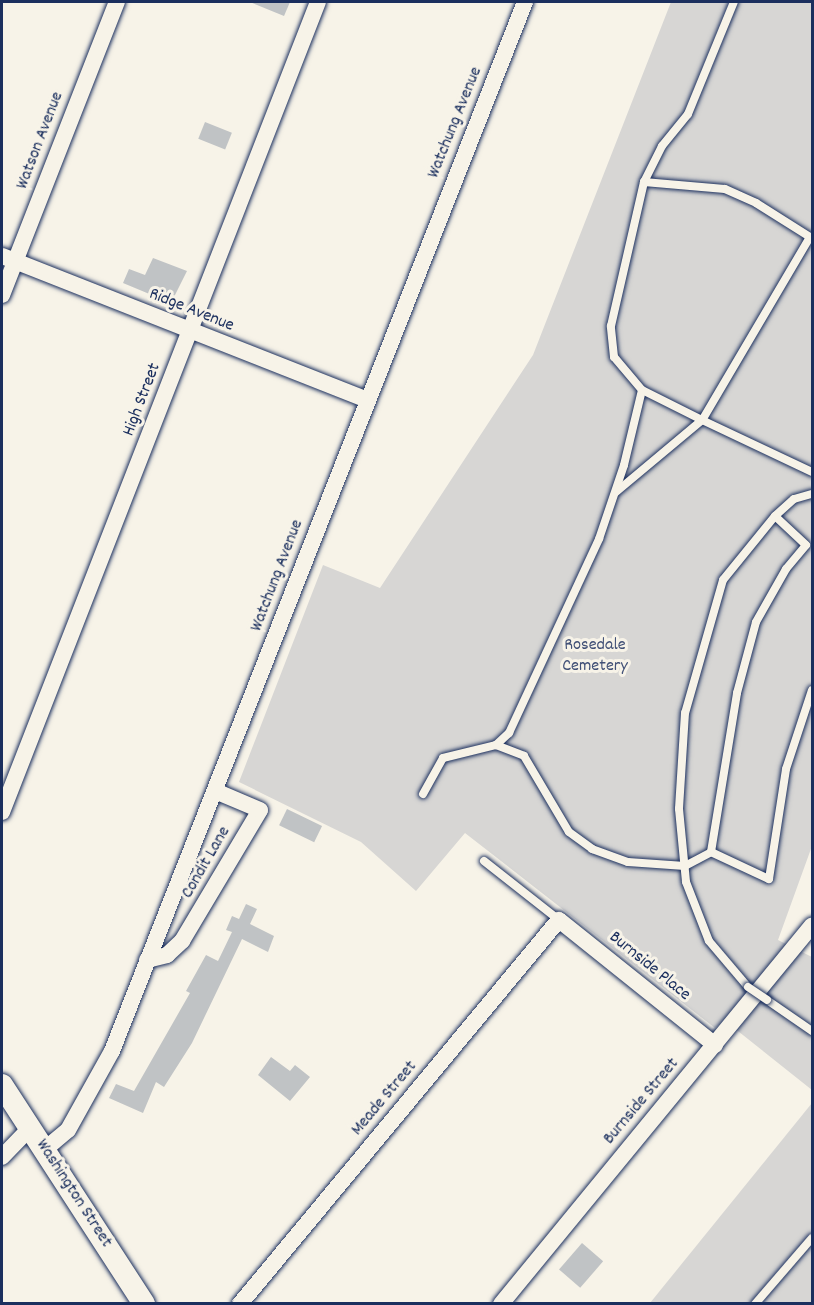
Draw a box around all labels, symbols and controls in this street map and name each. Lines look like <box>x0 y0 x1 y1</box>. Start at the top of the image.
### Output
street label: Watchung Avenue <box>424 64 488 182</box>
street label: Watson Avenue <box>13 89 69 193</box>
street label: Ridge Avenue <box>145 284 237 338</box>
street label: High Street <box>119 360 167 440</box>
street label: Watchung Avenue <box>247 517 309 635</box>
park label: Rosedale Cemetery <box>562 636 628 678</box>
street label: Condit Lane <box>178 823 236 903</box>
street label: Burnside Place <box>604 928 694 1006</box>
street label: Burnside Street <box>600 1054 684 1150</box>
street label: Meade Street <box>347 1057 423 1141</box>
street label: Washington Street <box>30 1136 116 1252</box>

